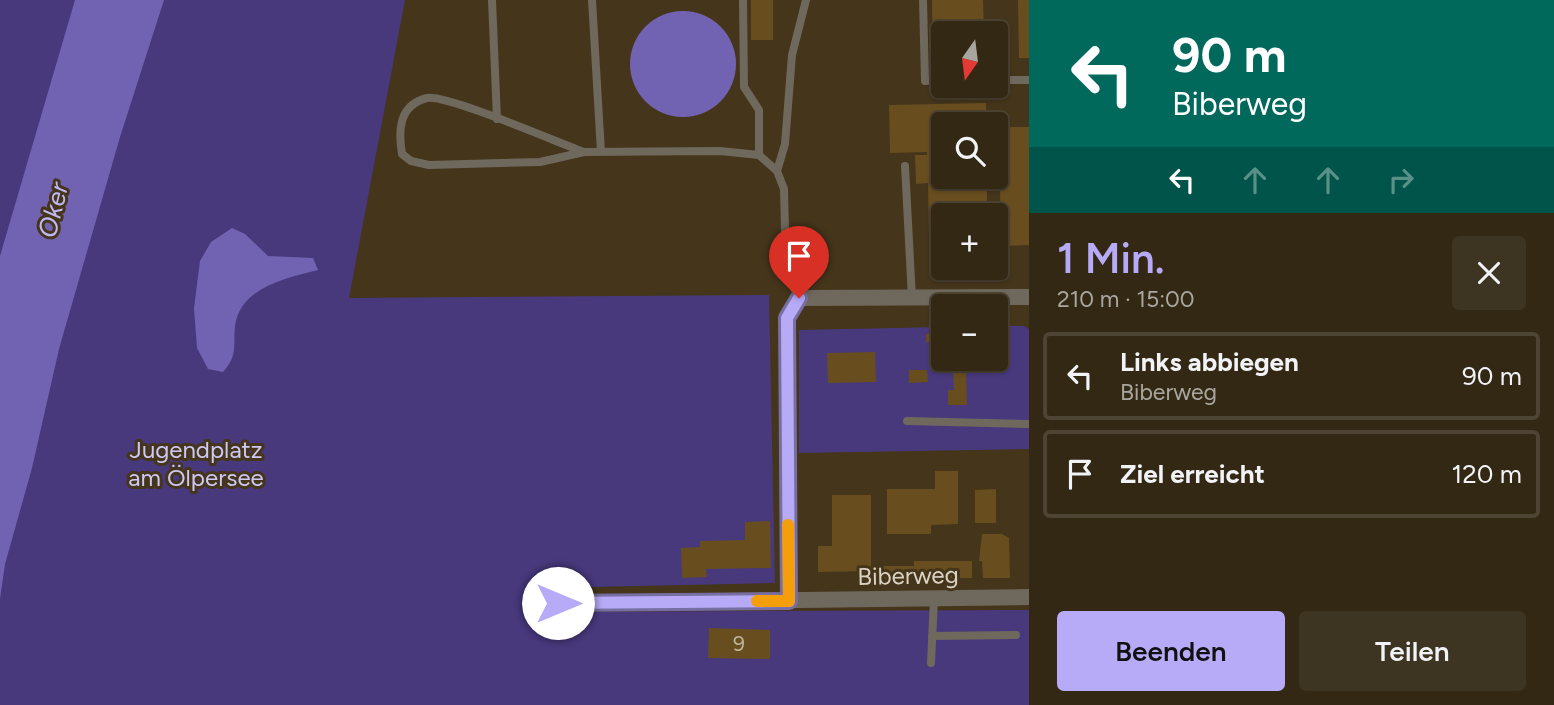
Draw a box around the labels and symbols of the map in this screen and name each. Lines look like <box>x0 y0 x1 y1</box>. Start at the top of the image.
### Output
north arrow <box>931 21 1008 98</box>
water label: Oker <box>31 178 76 241</box>
pin <box>769 226 829 298</box>
park label: Jugendplatz am Ölpersee <box>128 435 264 492</box>
street label: Biberweg <box>857 560 959 591</box>
position arrow <box>521 566 595 640</box>
house number: 9 <box>733 631 745 656</box>

